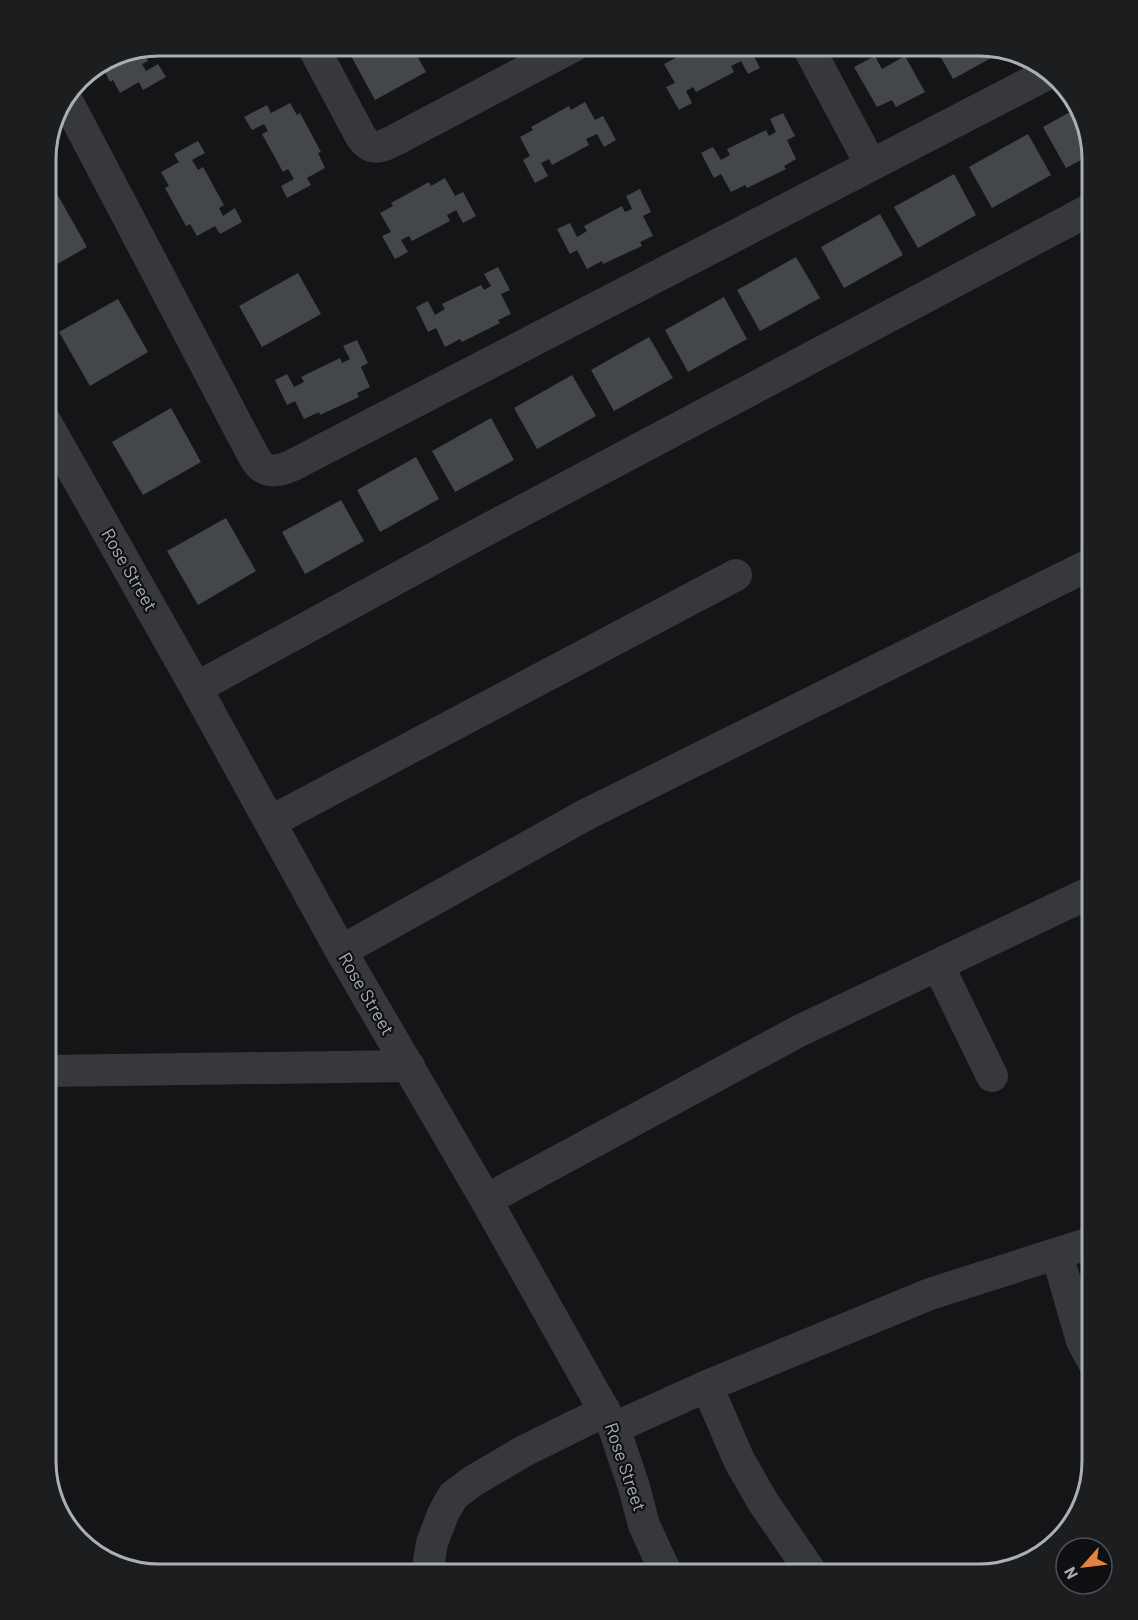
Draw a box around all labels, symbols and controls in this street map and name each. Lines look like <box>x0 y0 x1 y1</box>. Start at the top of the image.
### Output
street label: Rose Street <box>97 524 162 615</box>
street label: Rose Street <box>334 948 399 1039</box>
street label: Rose Street <box>601 1420 651 1514</box>
north arrow <box>1054 1536 1114 1596</box>
text: N <box>1059 1564 1081 1582</box>

